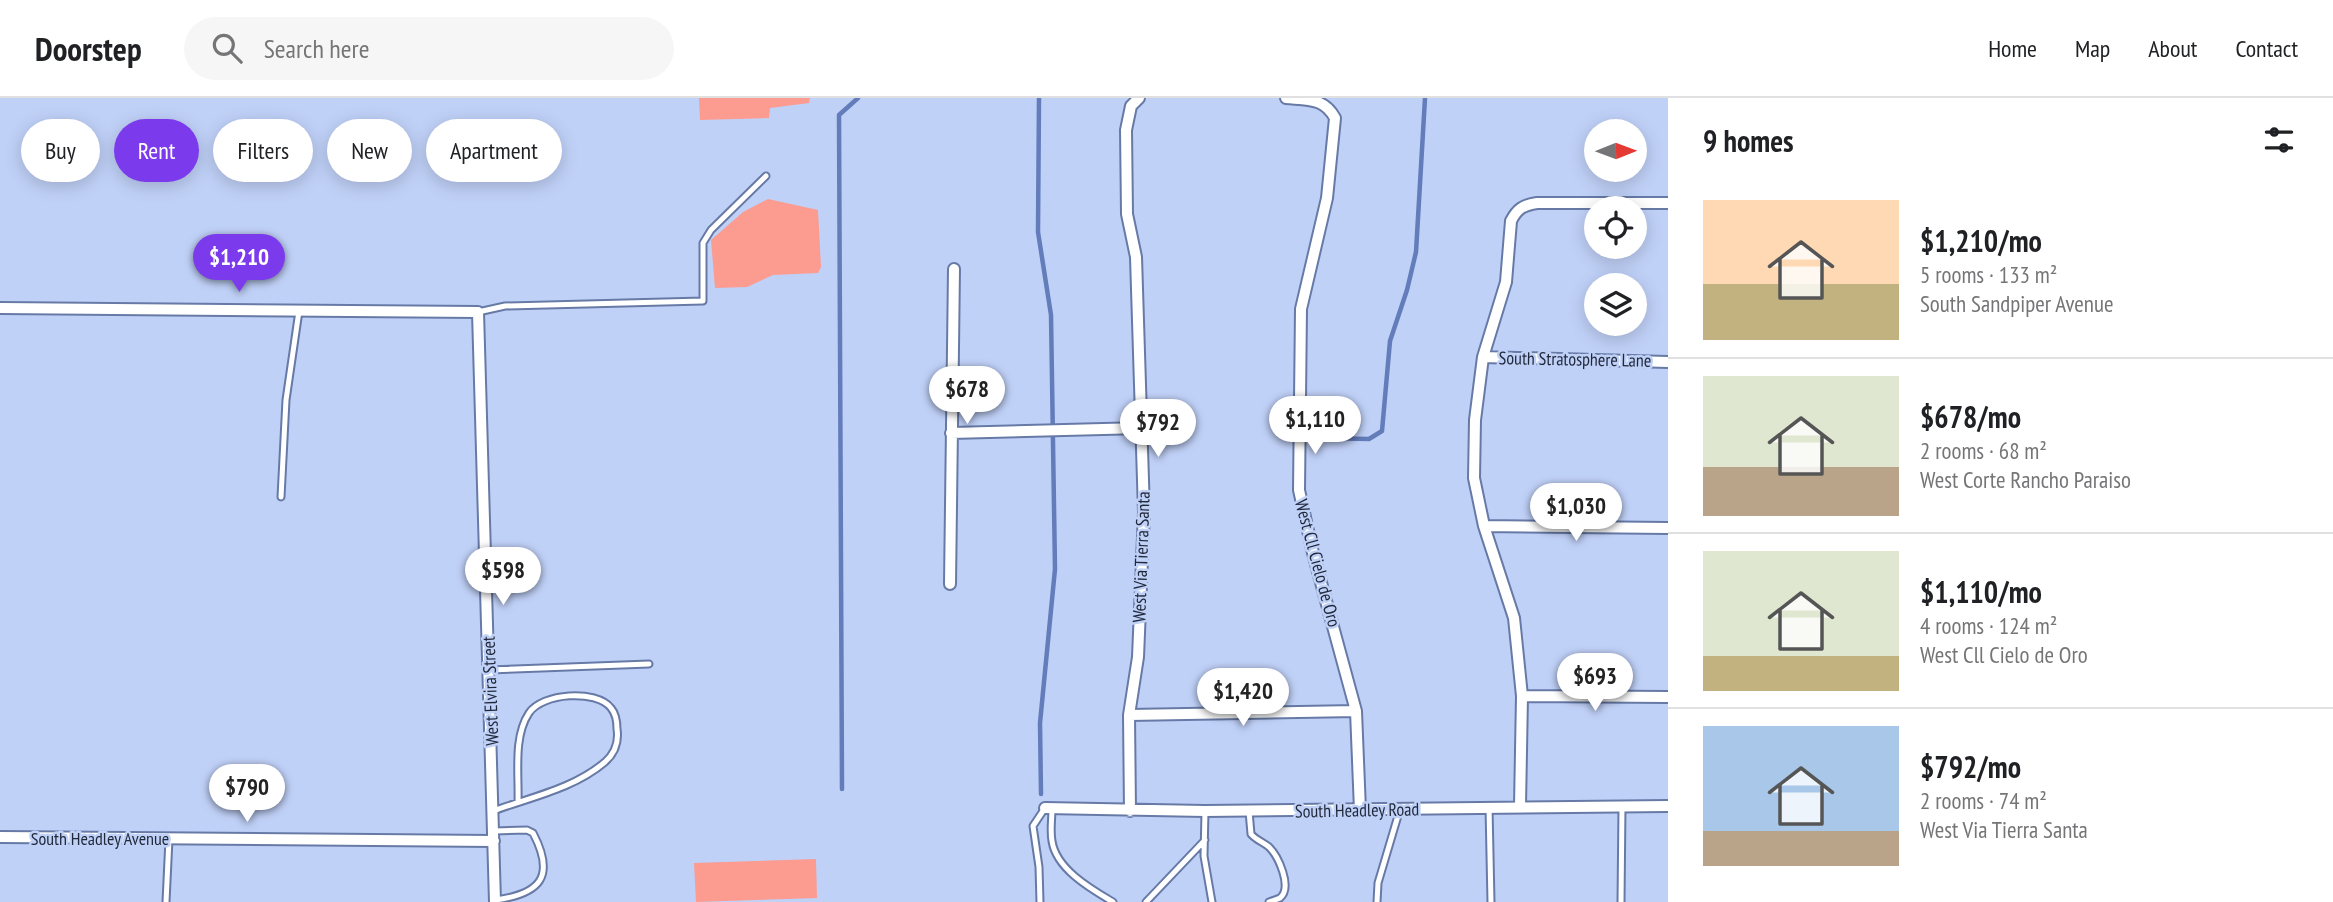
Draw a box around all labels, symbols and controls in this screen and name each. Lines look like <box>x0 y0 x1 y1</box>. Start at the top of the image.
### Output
search box <box>184 17 674 80</box>
text: Doorstep <box>35 27 142 70</box>
icon: search <box>208 29 246 67</box>
text: Search here <box>264 32 369 65</box>
text: Home <box>1988 33 2037 64</box>
text: Map <box>2075 33 2110 64</box>
text: About <box>2148 33 2197 64</box>
text: Contact <box>2235 33 2298 64</box>
chip: Buy <box>21 119 100 182</box>
chip: Rent <box>114 119 199 182</box>
chip: Filters <box>213 119 313 182</box>
chip: New <box>327 119 412 182</box>
chip: Apartment <box>426 119 562 182</box>
north arrow <box>1584 119 1647 182</box>
map controls <box>1584 119 1647 336</box>
text: 9 homes <box>1703 121 1794 160</box>
icon: filters <box>2260 121 2298 159</box>
button: locate <box>1584 196 1647 259</box>
text: $1,210/mo <box>1920 221 2042 260</box>
icon: home <box>1759 228 1843 312</box>
pin: $1,210 <box>182 234 296 294</box>
text: $1,210 <box>209 242 269 271</box>
text: 5 rooms · 133 m² <box>1920 260 2057 289</box>
button: layers <box>1584 273 1647 336</box>
text: South Sandpiper Avenue <box>1920 289 2113 318</box>
street label: South Stratosphere Lane <box>1499 346 1651 372</box>
pin: $678 <box>926 366 1008 426</box>
text: $678 <box>945 374 989 403</box>
pin: $1,110 <box>1258 396 1372 456</box>
text: $678/mo <box>1920 397 2021 436</box>
pin: $792 <box>1117 400 1199 459</box>
text: $1,110 <box>1285 404 1345 433</box>
icon: home <box>1759 404 1843 488</box>
text: $792 <box>1136 407 1180 436</box>
text: 2 rooms · 68 m² <box>1920 436 2047 465</box>
text: West Corte Rancho Paraiso <box>1920 465 2131 494</box>
pin: $1,030 <box>1519 484 1633 543</box>
street label: West Via Tierra Santa <box>1127 491 1155 623</box>
text: $1,030 <box>1546 491 1606 520</box>
street label: West Cll Cielo de Oro <box>1290 497 1346 630</box>
pin: $598 <box>462 547 544 607</box>
text: $598 <box>481 555 525 584</box>
text: $1,110/mo <box>1920 572 2042 611</box>
icon: home <box>1759 579 1843 663</box>
text: 4 rooms · 124 m² <box>1920 611 2057 640</box>
street label: West Elvira Street <box>477 636 503 746</box>
text: West Cll Cielo de Oro <box>1920 640 2088 669</box>
pin: $693 <box>1554 654 1636 713</box>
text: $693 <box>1573 661 1617 690</box>
pin: $1,420 <box>1186 668 1300 728</box>
text: $1,420 <box>1213 676 1273 705</box>
text: $792/mo <box>1920 747 2021 786</box>
icon: home <box>1759 754 1843 838</box>
pin: $790 <box>206 764 288 824</box>
text: $790 <box>225 772 269 801</box>
text: 2 rooms · 74 m² <box>1920 786 2047 815</box>
street label: South Headley Road <box>1295 797 1419 823</box>
text: West Via Tierra Santa <box>1920 815 2088 844</box>
street label: South Headley Avenue <box>31 827 169 850</box>

